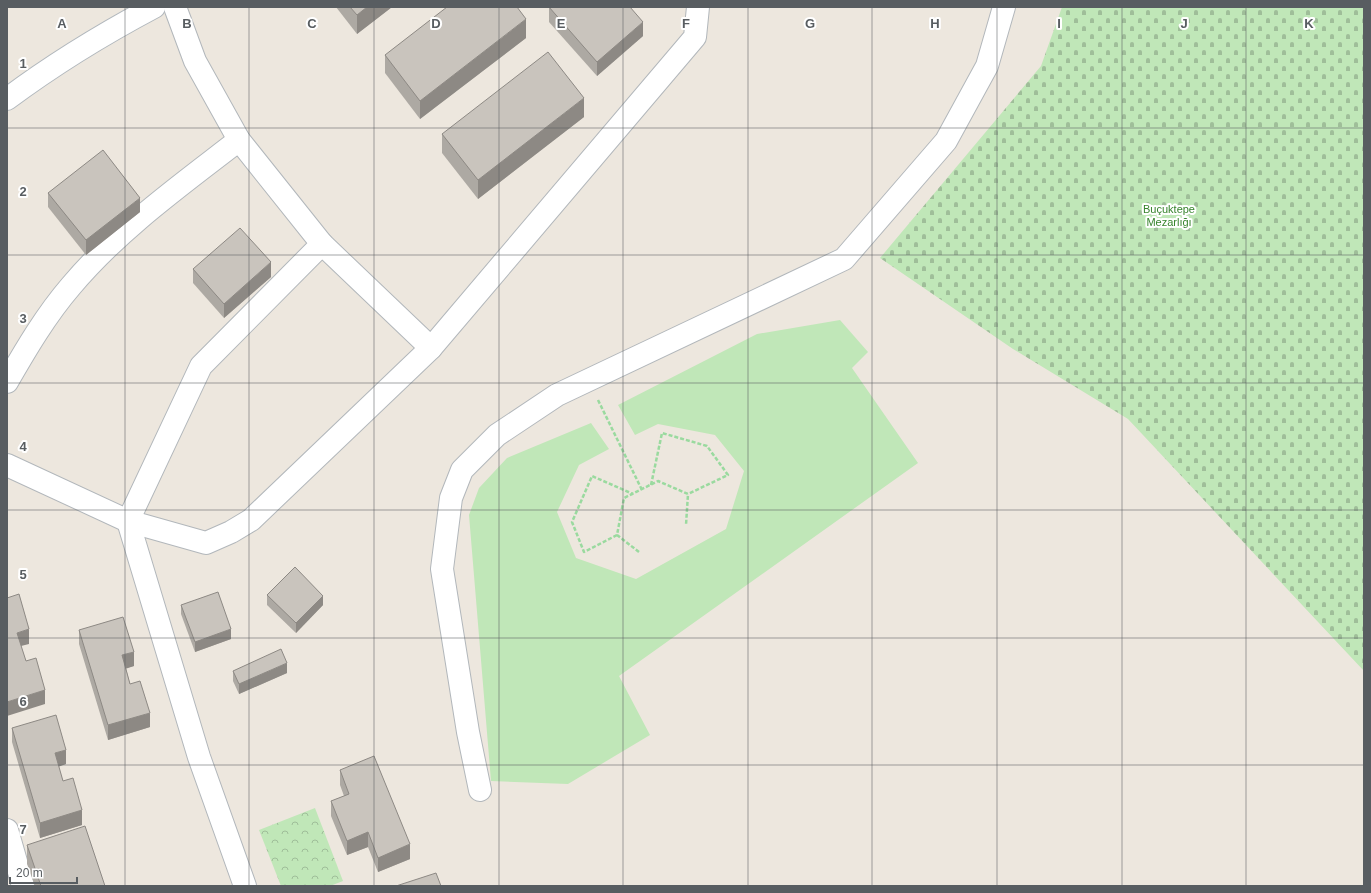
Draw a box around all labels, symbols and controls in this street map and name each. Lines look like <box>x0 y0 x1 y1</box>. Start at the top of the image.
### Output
text: A <box>57 16 67 31</box>
text: B <box>182 16 192 31</box>
text: C <box>307 16 317 31</box>
text: D <box>431 16 441 31</box>
text: E <box>557 16 566 31</box>
text: F <box>682 16 690 31</box>
text: G <box>805 16 815 31</box>
text: H <box>930 16 940 31</box>
text: I <box>1057 16 1061 31</box>
text: J <box>1180 16 1188 31</box>
text: K <box>1304 16 1314 31</box>
text: 1 <box>19 56 27 71</box>
text: 2 <box>19 184 27 199</box>
park label: Buçuktepe Mezarlığı <box>1143 203 1195 228</box>
text: 3 <box>19 311 27 326</box>
text: 4 <box>19 439 27 454</box>
text: 5 <box>19 567 27 582</box>
text: 6 <box>19 694 27 709</box>
text: 7 <box>19 822 27 837</box>
scale bar <box>10 859 77 885</box>
text: 20 m <box>16 866 43 880</box>

